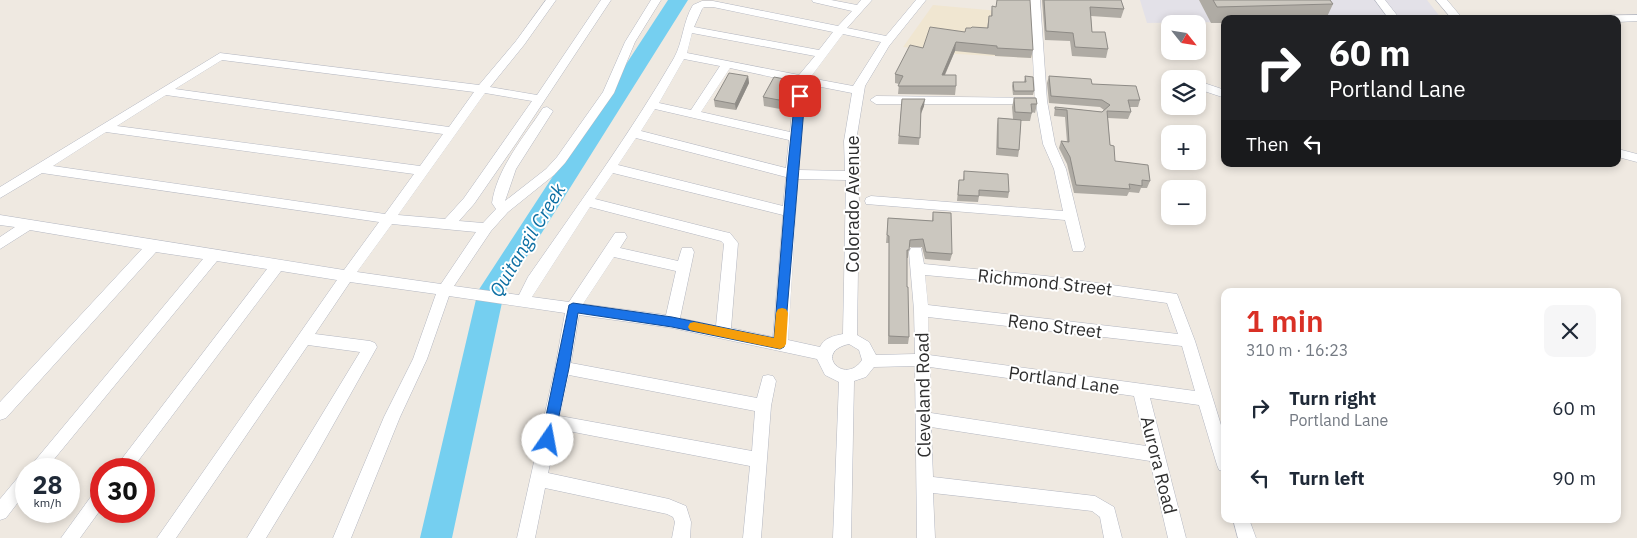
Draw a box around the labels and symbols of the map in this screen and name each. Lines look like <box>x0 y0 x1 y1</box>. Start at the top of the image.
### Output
north arrow <box>1161 15 1206 60</box>
pin <box>779 75 821 117</box>
street label: Colorado Avenue <box>841 135 864 273</box>
water label: Quitangil Creek <box>484 178 571 301</box>
street label: Richmond Street <box>976 263 1114 301</box>
street label: Reno Street <box>1006 309 1104 343</box>
street label: Cleveland Road <box>910 332 936 458</box>
street label: Portland Lane <box>1007 361 1121 399</box>
position arrow <box>521 413 573 465</box>
street label: Aurora Road <box>1136 414 1182 516</box>
speed limit sign: 30 <box>90 458 155 523</box>

